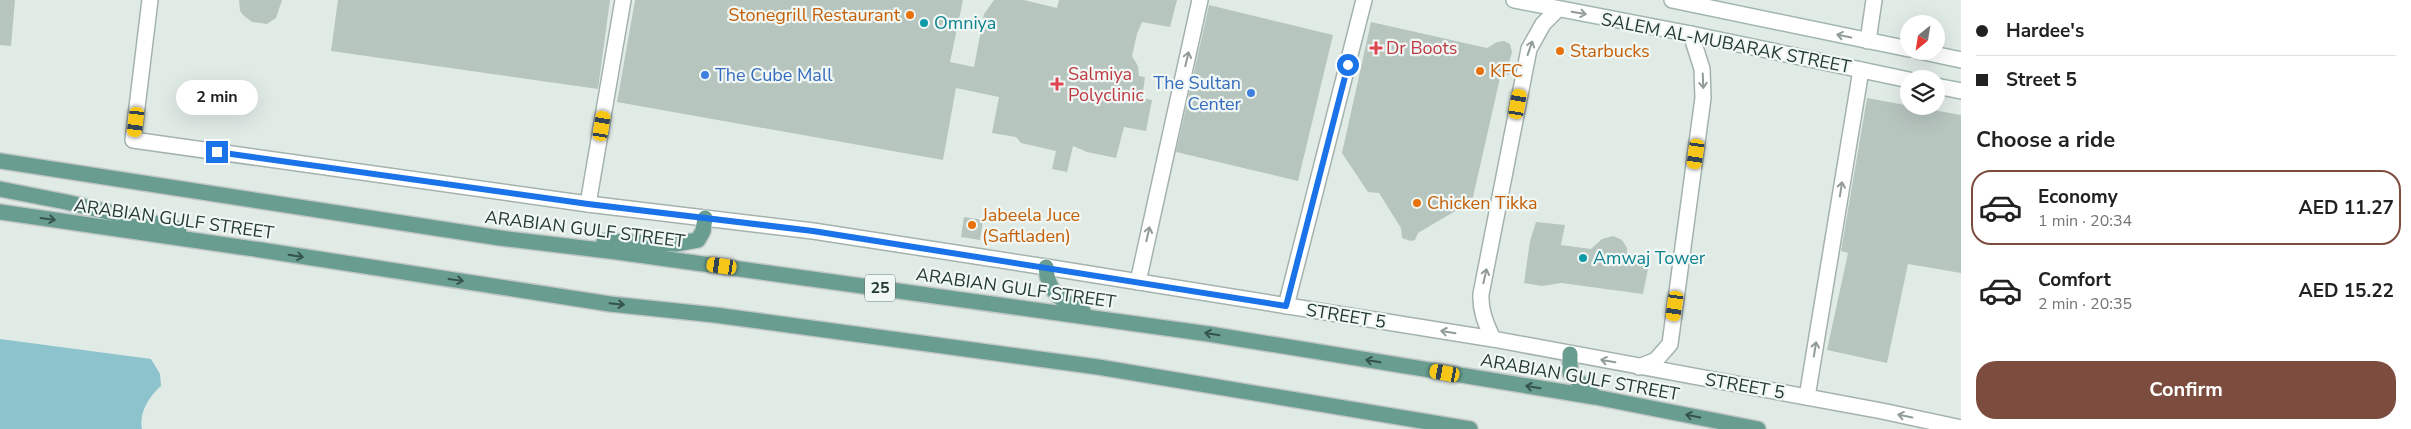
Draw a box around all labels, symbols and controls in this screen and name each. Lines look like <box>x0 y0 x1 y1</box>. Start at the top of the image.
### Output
place label: Stonegrill Restaurant <box>728 3 901 27</box>
street label: SALEM AL-MUBARAK STREET <box>1599 7 1853 79</box>
marker: Stonegrill Restaurant <box>904 9 916 21</box>
one-way arrow <box>1570 9 1586 18</box>
place label: Omniya <box>934 11 996 35</box>
north arrow <box>1900 15 1945 60</box>
map controls <box>1900 15 1945 115</box>
marker: Omniya <box>918 17 930 29</box>
text: Hardee's <box>2006 18 2084 44</box>
one-way arrow <box>1836 30 1852 40</box>
place label: Dr Boots <box>1386 36 1457 60</box>
place label: Starbucks <box>1570 39 1650 63</box>
one-way arrow <box>1526 41 1535 56</box>
marker: Dr Boots <box>1370 42 1382 54</box>
marker: Starbucks <box>1554 45 1566 57</box>
one-way arrow <box>1183 51 1192 67</box>
route start <box>1337 54 1359 76</box>
place label: KFC <box>1490 59 1523 83</box>
place label: Salmiya Polyclinic <box>1068 62 1144 107</box>
place label: The Cube Mall <box>715 63 833 87</box>
marker: KFC <box>1474 65 1486 77</box>
text: Street 5 <box>2006 67 2077 93</box>
marker: The Cube Mall <box>699 69 711 81</box>
button: layers <box>1900 70 1945 115</box>
place label: The Sultan Center <box>1153 71 1242 116</box>
one-way arrow <box>1698 72 1707 88</box>
marker: Salmiya Polyclinic <box>1050 77 1064 91</box>
callout: 2 min <box>176 80 258 114</box>
text: 2 min <box>196 86 238 108</box>
marker: The Sultan Center <box>1245 87 1257 99</box>
car <box>1508 88 1527 120</box>
car <box>126 106 145 138</box>
car <box>592 110 611 142</box>
text: Choose a ride <box>1976 125 2115 155</box>
car <box>1686 138 1705 170</box>
route end <box>206 141 228 163</box>
one-way arrow <box>1836 181 1846 197</box>
text: Economy <box>2038 184 2118 210</box>
icon: car <box>1978 185 2023 230</box>
place label: Chicken Tikka <box>1427 191 1538 215</box>
street label: ARABIAN GULF STREET <box>72 193 276 245</box>
text: AED 11.27 <box>2299 195 2394 221</box>
marker: Chicken Tikka <box>1411 197 1423 209</box>
place label: Jabeela Juce (Saftladen) <box>981 203 1080 248</box>
street label: ARABIAN GULF STREET <box>483 205 687 253</box>
text: 1 min · 20:34 <box>2038 210 2132 232</box>
one-way arrow <box>40 215 56 225</box>
marker: Jabeela Juce (Saftladen) <box>966 219 978 231</box>
one-way arrow <box>1143 227 1153 243</box>
place label: Amwaj Tower <box>1593 246 1706 270</box>
one-way arrow <box>287 251 303 261</box>
marker: Amwaj Tower <box>1577 252 1589 264</box>
car <box>706 256 737 276</box>
street label: ARABIAN GULF STREET <box>914 262 1118 314</box>
text: Comfort <box>2038 267 2111 293</box>
one-way arrow <box>1481 268 1490 284</box>
icon: car <box>1978 268 2023 313</box>
road number: 25 <box>865 274 895 302</box>
one-way arrow <box>448 276 464 286</box>
text: AED 15.22 <box>2299 278 2394 304</box>
car <box>1665 290 1684 322</box>
text: 2 min · 20:35 <box>2038 293 2132 315</box>
street label: STREET 5 <box>1304 298 1388 334</box>
one-way arrow <box>609 300 625 309</box>
one-way arrow <box>1440 327 1456 337</box>
one-way arrow <box>1205 329 1221 339</box>
one-way arrow <box>1810 342 1820 358</box>
street label: ARABIAN GULF STREET <box>1479 348 1682 406</box>
one-way arrow <box>1365 355 1381 365</box>
one-way arrow <box>1600 355 1616 365</box>
button: Confirm <box>1976 361 2396 419</box>
car <box>1428 363 1461 383</box>
street label: STREET 5 <box>1703 367 1787 405</box>
one-way arrow <box>1525 382 1541 392</box>
one-way arrow <box>1685 410 1701 420</box>
one-way arrow <box>1898 411 1914 421</box>

